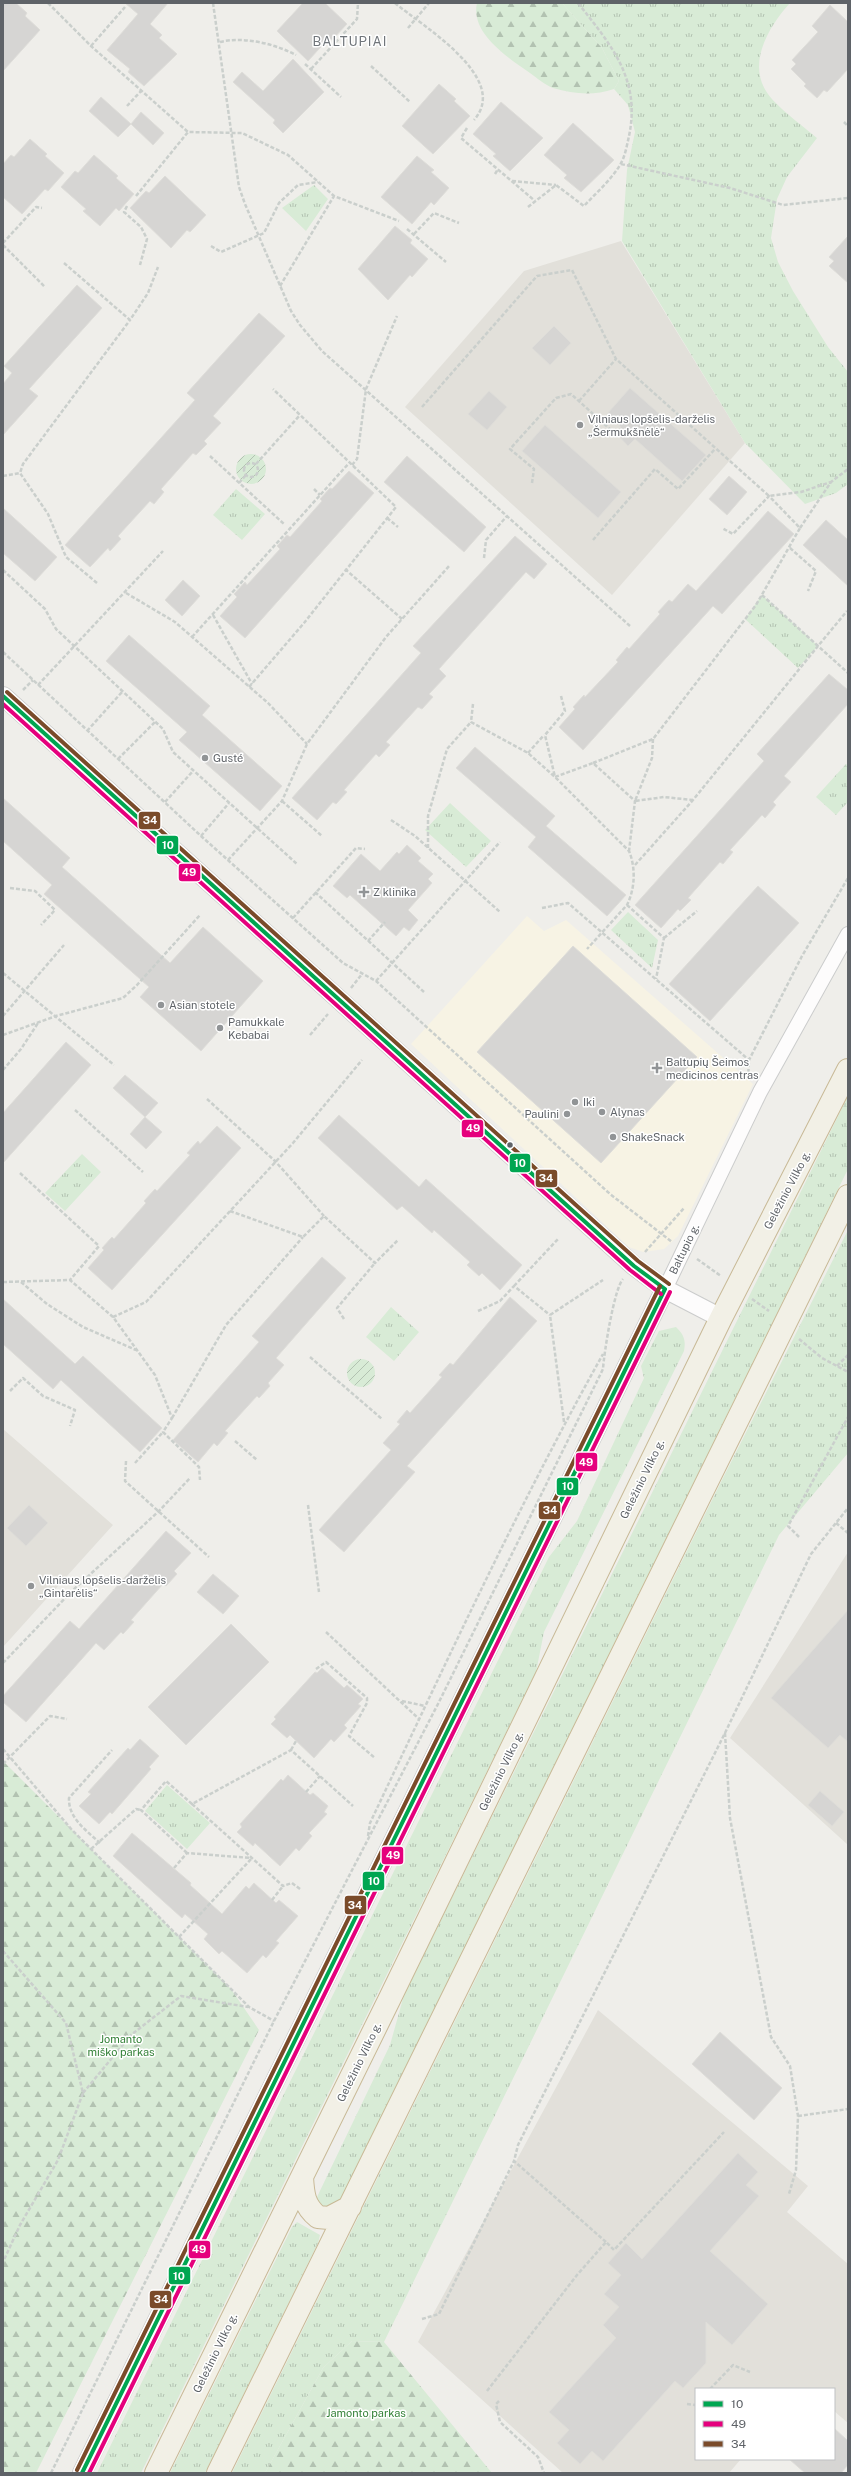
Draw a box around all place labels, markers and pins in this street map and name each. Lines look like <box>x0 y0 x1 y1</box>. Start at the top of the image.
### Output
place label: Vilniaus lopšelis-darželis „Šermukšnėlė“ <box>588 413 715 438</box>
marker: Vilniaus lopšelis-darželis „Šermukšnėlė“ <box>575 420 585 430</box>
place label: Gusté <box>213 752 243 764</box>
marker: Gusté <box>200 753 210 763</box>
marker: Z klinika <box>358 886 370 898</box>
place label: Z klinika <box>373 886 416 898</box>
place label: Asian stotele <box>169 999 235 1011</box>
marker: Asian stotele <box>156 1000 166 1010</box>
place label: Pamukkale Kebabai <box>228 1016 285 1041</box>
marker: Pamukkale Kebabai <box>215 1023 225 1033</box>
place label: Baltupių Šeimos medicinos centras <box>666 1055 759 1081</box>
marker: Baltupių Šeimos medicinos centras <box>651 1062 663 1074</box>
place label: Iki <box>583 1096 595 1108</box>
marker: Iki <box>570 1097 580 1107</box>
place label: Alynas <box>610 1106 645 1118</box>
marker: Alynas <box>597 1107 607 1117</box>
place label: Paulini <box>524 1108 559 1120</box>
marker: Paulini <box>562 1109 572 1119</box>
place label: ShakeSnack <box>621 1131 685 1143</box>
marker: ShakeSnack <box>608 1132 618 1142</box>
unlabelled marker <box>505 1140 515 1150</box>
place label: Vilniaus lopšelis-darželis „Gintarėlis“ <box>39 1574 166 1599</box>
marker: Vilniaus lopšelis-darželis „Gintarėlis“ <box>26 1581 36 1591</box>

